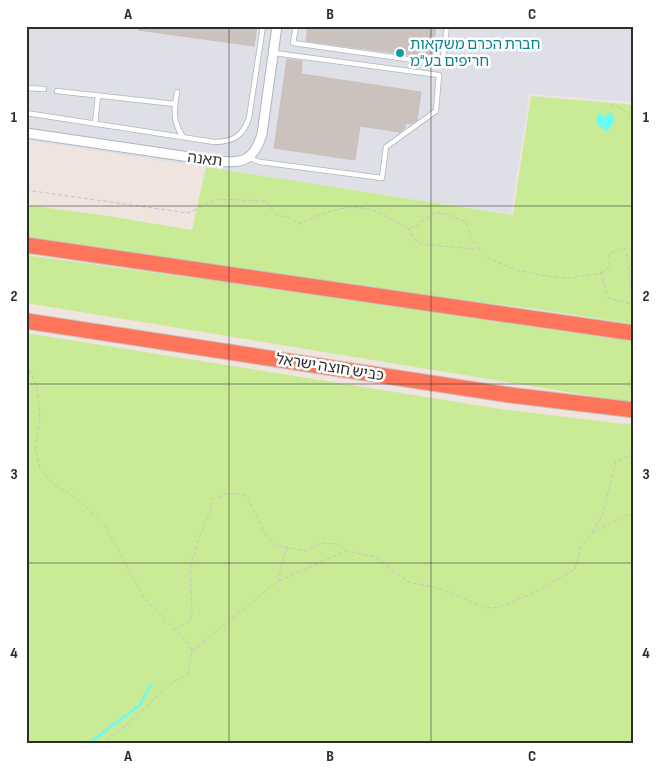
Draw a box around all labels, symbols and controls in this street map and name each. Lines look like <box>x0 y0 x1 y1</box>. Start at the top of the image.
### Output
text: A <box>123 5 132 24</box>
text: B <box>326 5 334 24</box>
text: C <box>528 5 536 24</box>
place label: חברת הכרם משקאות חריפים בע"מ <box>410 35 540 71</box>
marker: חברת הכרם משקאות חריפים בע"מ <box>394 47 406 59</box>
text: 1 <box>11 108 18 127</box>
text: 1 <box>643 108 650 127</box>
street label: תאנה <box>186 148 223 171</box>
text: 2 <box>10 287 18 306</box>
text: 2 <box>642 287 650 306</box>
street label: כביש חוצה ישראל <box>275 350 385 385</box>
text: 3 <box>10 465 18 484</box>
text: 3 <box>642 465 650 484</box>
text: 4 <box>10 644 18 663</box>
text: 4 <box>642 644 650 663</box>
text: A <box>123 747 132 766</box>
text: B <box>326 747 334 766</box>
text: C <box>528 747 536 766</box>

